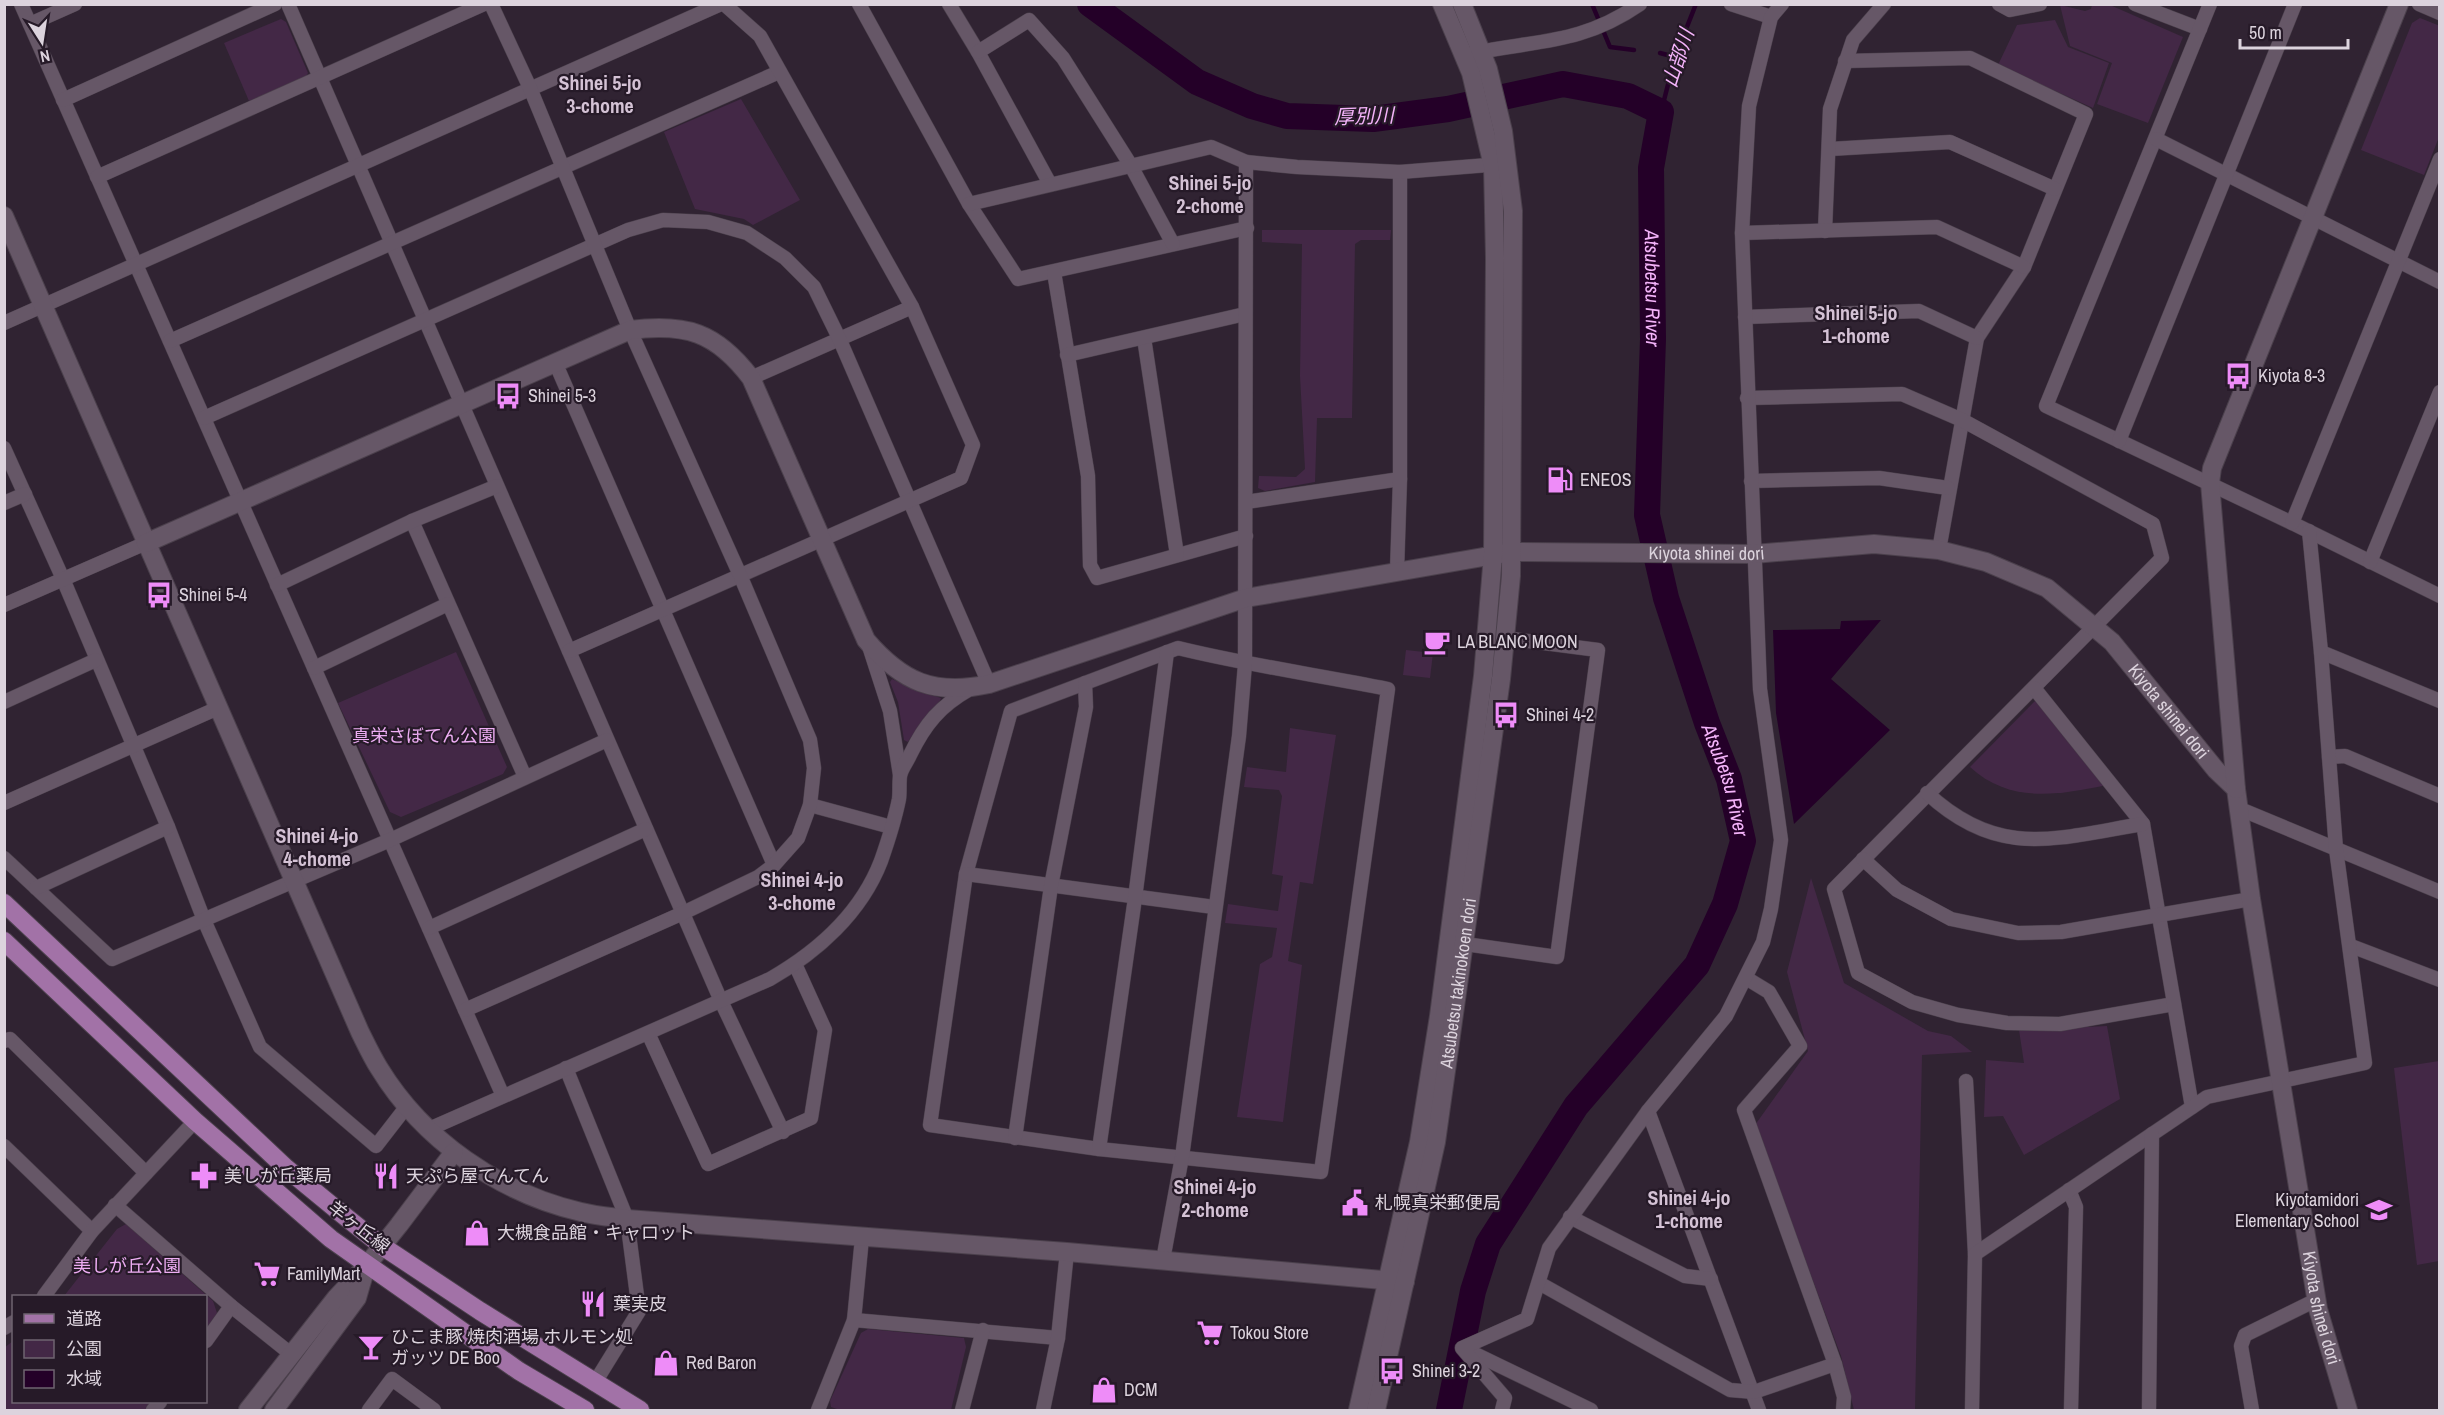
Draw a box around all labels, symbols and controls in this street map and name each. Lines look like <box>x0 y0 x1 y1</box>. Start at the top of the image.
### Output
north arrow <box>12 12 72 72</box>
scale bar <box>2240 12 2348 50</box>
text: 50 m <box>2249 20 2282 45</box>
water label: 山部川 <box>1655 23 1700 91</box>
text: N <box>38 45 52 68</box>
district label: Shinei 5-jo 3-chome <box>559 69 641 119</box>
water label: 厚別川 <box>1334 101 1396 130</box>
district label: Shinei 5-jo 2-chome <box>1169 169 1251 219</box>
water label: Atsubetsu River <box>1639 229 1667 347</box>
district label: Shinei 5-jo 1-chome <box>1815 299 1897 349</box>
bus stop icon: Kiyota 8-3 <box>2223 361 2253 391</box>
place label: Kiyota 8-3 <box>2258 363 2325 388</box>
bus stop icon: Shinei 5-3 <box>493 381 523 411</box>
place label: Shinei 5-3 <box>528 383 596 408</box>
fuel station icon: ENEOS <box>1545 465 1575 495</box>
place label: ENEOS <box>1580 467 1632 492</box>
street label: Kiyota shinei dori <box>1648 540 1765 566</box>
bus stop icon: Shinei 5-4 <box>144 580 174 610</box>
place label: Shinei 5-4 <box>179 582 247 607</box>
cafe icon: LA BLANC MOON <box>1422 627 1452 657</box>
place label: LA BLANC MOON <box>1457 629 1578 654</box>
street label: Kiyota shinei dori <box>2123 658 2215 764</box>
bus stop icon: Shinei 4-2 <box>1491 700 1521 730</box>
place label: Shinei 4-2 <box>1526 702 1594 727</box>
water label: Atsubetsu River <box>1695 719 1756 839</box>
park label: 真栄さぼてん公園 <box>352 723 496 748</box>
district label: Shinei 4-jo 4-chome <box>276 822 358 872</box>
district label: Shinei 4-jo 3-chome <box>761 866 843 916</box>
street label: Atsubetsu takinokoen dori <box>1433 896 1482 1071</box>
pharmacy icon: 美しが丘薬局 <box>189 1161 219 1191</box>
restaurant icon: 天ぷら屋てんてん <box>371 1161 401 1191</box>
place label: 美しが丘薬局 <box>224 1163 332 1188</box>
place label: 天ぷら屋てんてん <box>406 1163 549 1188</box>
district label: Shinei 4-jo 2-chome <box>1174 1173 1256 1223</box>
district label: Shinei 4-jo 1-chome <box>1648 1184 1730 1234</box>
place label: Kiyotamidori Elementary School <box>2235 1187 2359 1233</box>
public building icon: 札幌真栄郵便局 <box>1340 1188 1370 1218</box>
place label: 札幌真栄郵便局 <box>1375 1190 1501 1215</box>
street label: 羊ヶ丘線 <box>323 1195 395 1259</box>
school or university icon: Kiyotamidori Elementary School <box>2364 1195 2394 1225</box>
shop icon: 大槻食品館・キャロット <box>462 1218 492 1248</box>
place label: 大槻食品館・キャロット <box>497 1220 695 1245</box>
street label: Kiyota shinei dori <box>2297 1249 2347 1367</box>
park label: 美しが丘公園 <box>73 1253 181 1278</box>
supermarket icon: FamilyMart <box>252 1259 282 1289</box>
place label: FamilyMart <box>287 1261 360 1286</box>
restaurant icon: 葉実皮 <box>578 1289 608 1319</box>
place label: 葉実皮 <box>613 1291 667 1316</box>
legend <box>12 1295 207 1403</box>
text: 道路 <box>66 1306 102 1331</box>
supermarket icon: Tokou Store <box>1195 1318 1225 1348</box>
place label: Tokou Store <box>1230 1320 1309 1345</box>
place label: ひこま豚 焼肉酒場 ホルモン処 ガッツ DE Boo <box>391 1324 633 1370</box>
bar icon: ひこま豚 焼肉酒場 ホルモン処 ガッツ DE Boo <box>356 1332 386 1362</box>
text: 公園 <box>66 1336 102 1361</box>
shop icon: Red Baron <box>651 1348 681 1378</box>
place label: Red Baron <box>686 1350 757 1375</box>
bus stop icon: Shinei 3-2 <box>1377 1356 1407 1386</box>
place label: Shinei 3-2 <box>1412 1358 1480 1383</box>
text: 水域 <box>66 1366 102 1391</box>
shop icon: DCM <box>1089 1375 1119 1405</box>
place label: DCM <box>1124 1377 1158 1402</box>

